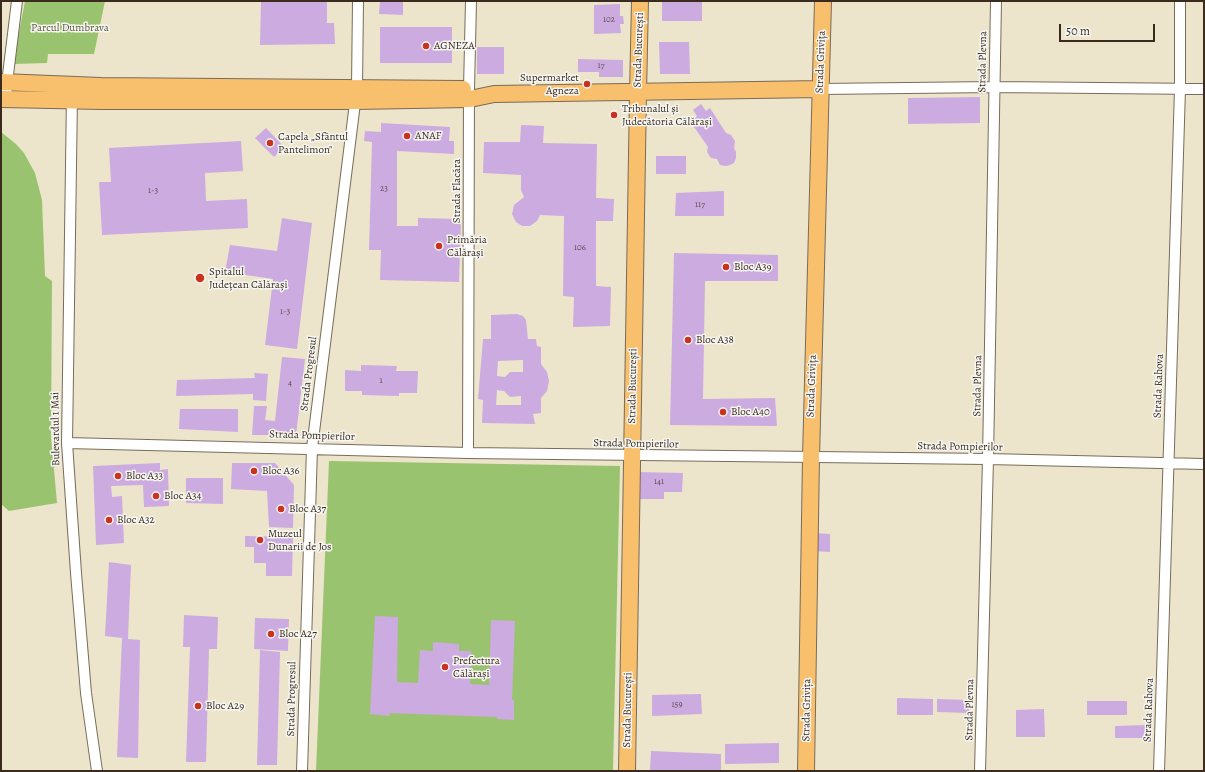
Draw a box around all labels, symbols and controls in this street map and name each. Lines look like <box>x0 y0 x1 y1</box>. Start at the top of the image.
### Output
street label: Strada București <box>631 12 647 88</box>
house number: 102 <box>603 15 615 25</box>
scale bar <box>1061 16 1157 42</box>
park label: Parcul Dumbrava <box>31 21 109 35</box>
text: 50 m <box>1066 23 1090 39</box>
street label: Strada Grivița <box>813 30 829 94</box>
street label: Strada Plevna <box>976 31 990 93</box>
place label: AGNEZA <box>434 39 475 53</box>
marker: AGNEZA <box>421 41 431 51</box>
house number: 17 <box>598 61 604 71</box>
place label: Supermarket Agneza <box>520 71 579 97</box>
marker: Supermarket Agneza <box>582 79 592 89</box>
place label: Tribunalul și Judecătoria Călărași <box>622 102 712 128</box>
marker: Tribunalul și Judecătoria Călărași <box>609 110 619 120</box>
place label: ANAF <box>415 129 441 143</box>
place label: Capela „Sfântul Pantelimon" <box>278 130 348 156</box>
marker: ANAF <box>402 131 412 141</box>
marker: Capela „Sfântul Pantelimon" <box>265 138 275 148</box>
street label: Strada Flacăra <box>450 159 464 223</box>
house number: 23 <box>380 184 388 194</box>
house number: 1-3 <box>148 186 158 196</box>
house number: 117 <box>695 200 705 210</box>
place label: Primăria Călărași <box>447 233 487 259</box>
marker: Primăria Călărași <box>434 241 444 251</box>
house number: 106 <box>574 243 586 253</box>
place label: Bloc A39 <box>734 260 772 274</box>
marker: Bloc A39 <box>721 262 731 272</box>
place label: Spitalul Județean Călărași <box>209 265 288 291</box>
marker: Spitalul Județean Călărași <box>194 272 206 284</box>
house number: 1-3 <box>280 307 290 317</box>
place label: Bloc A38 <box>696 333 734 347</box>
marker: Bloc A38 <box>683 335 693 345</box>
street label: Strada Progresul <box>298 336 320 412</box>
street label: Strada București <box>626 348 640 424</box>
street label: Strada Grivița <box>804 354 820 418</box>
street label: Strada Rahova <box>1151 354 1167 418</box>
street label: Strada Plevna <box>971 355 985 417</box>
house number: 1 <box>379 376 383 386</box>
house number: 4 <box>288 378 292 388</box>
street label: Bulevardul 1 Mai <box>49 392 63 466</box>
place label: Bloc A40 <box>731 405 770 419</box>
marker: Bloc A40 <box>718 407 728 417</box>
street label: Strada Pompierilor <box>269 428 355 444</box>
street label: Strada Pompierilor <box>593 437 679 451</box>
street label: Strada Pompierilor <box>917 440 1003 454</box>
place label: Bloc A36 <box>262 464 300 478</box>
marker: Bloc A36 <box>249 466 259 476</box>
place label: Bloc A33 <box>126 469 163 483</box>
marker: Bloc A33 <box>113 471 123 481</box>
house number: 141 <box>654 477 664 487</box>
place label: Bloc A34 <box>164 489 202 503</box>
marker: Bloc A34 <box>151 491 161 501</box>
place label: Bloc A37 <box>289 502 326 516</box>
marker: Bloc A37 <box>276 504 286 514</box>
place label: Bloc A32 <box>117 513 155 527</box>
marker: Bloc A32 <box>104 515 114 525</box>
place label: Muzeul Dunarii de Jos <box>268 527 332 553</box>
marker: Muzeul Dunarii de Jos <box>255 535 265 545</box>
place label: Bloc A27 <box>279 627 317 641</box>
marker: Bloc A27 <box>266 629 276 639</box>
place label: Prefectura Călărași <box>453 654 500 680</box>
street label: Strada Progresul <box>285 661 299 737</box>
marker: Prefectura Călărași <box>440 662 450 672</box>
street label: Strada București <box>621 672 635 748</box>
street label: Strada Grivița <box>800 678 814 742</box>
street label: Strada Rahova <box>1141 678 1157 742</box>
street label: Strada Plevna <box>963 679 977 741</box>
place label: Bloc A29 <box>206 699 244 713</box>
house number: 159 <box>671 700 683 710</box>
marker: Bloc A29 <box>193 701 203 711</box>

